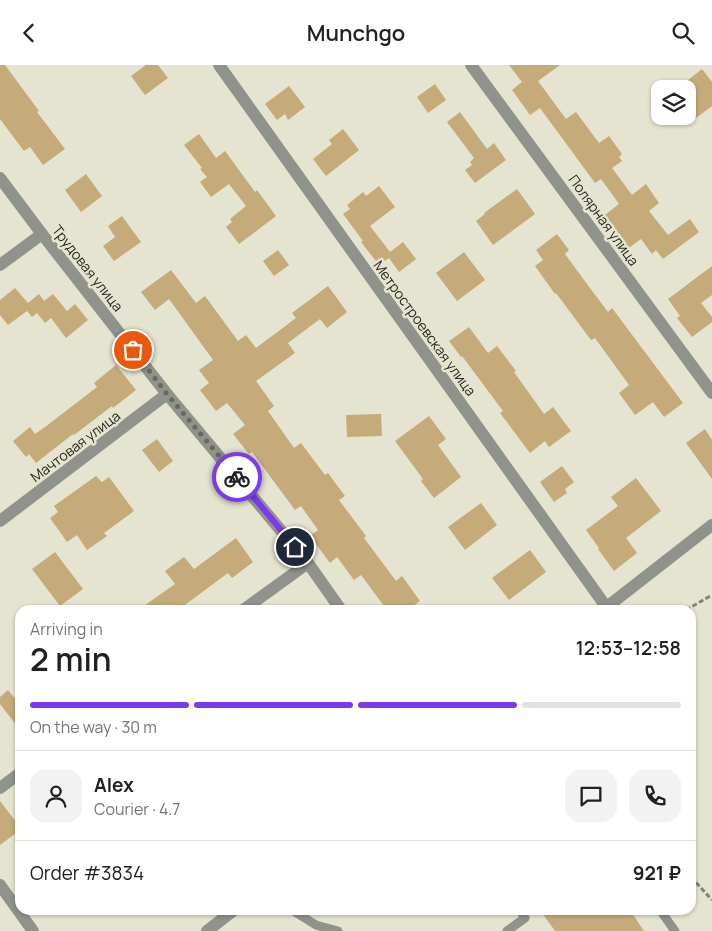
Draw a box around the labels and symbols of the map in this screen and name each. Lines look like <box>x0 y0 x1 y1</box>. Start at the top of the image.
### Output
street label: Полярная улица <box>565 171 643 269</box>
street label: Трудовая улица <box>48 221 128 315</box>
street label: Метростроевская улица <box>369 256 481 400</box>
pin <box>112 329 154 371</box>
street label: Мачтовая улица <box>26 406 124 486</box>
courier <box>212 452 262 502</box>
pin <box>274 526 316 568</box>

